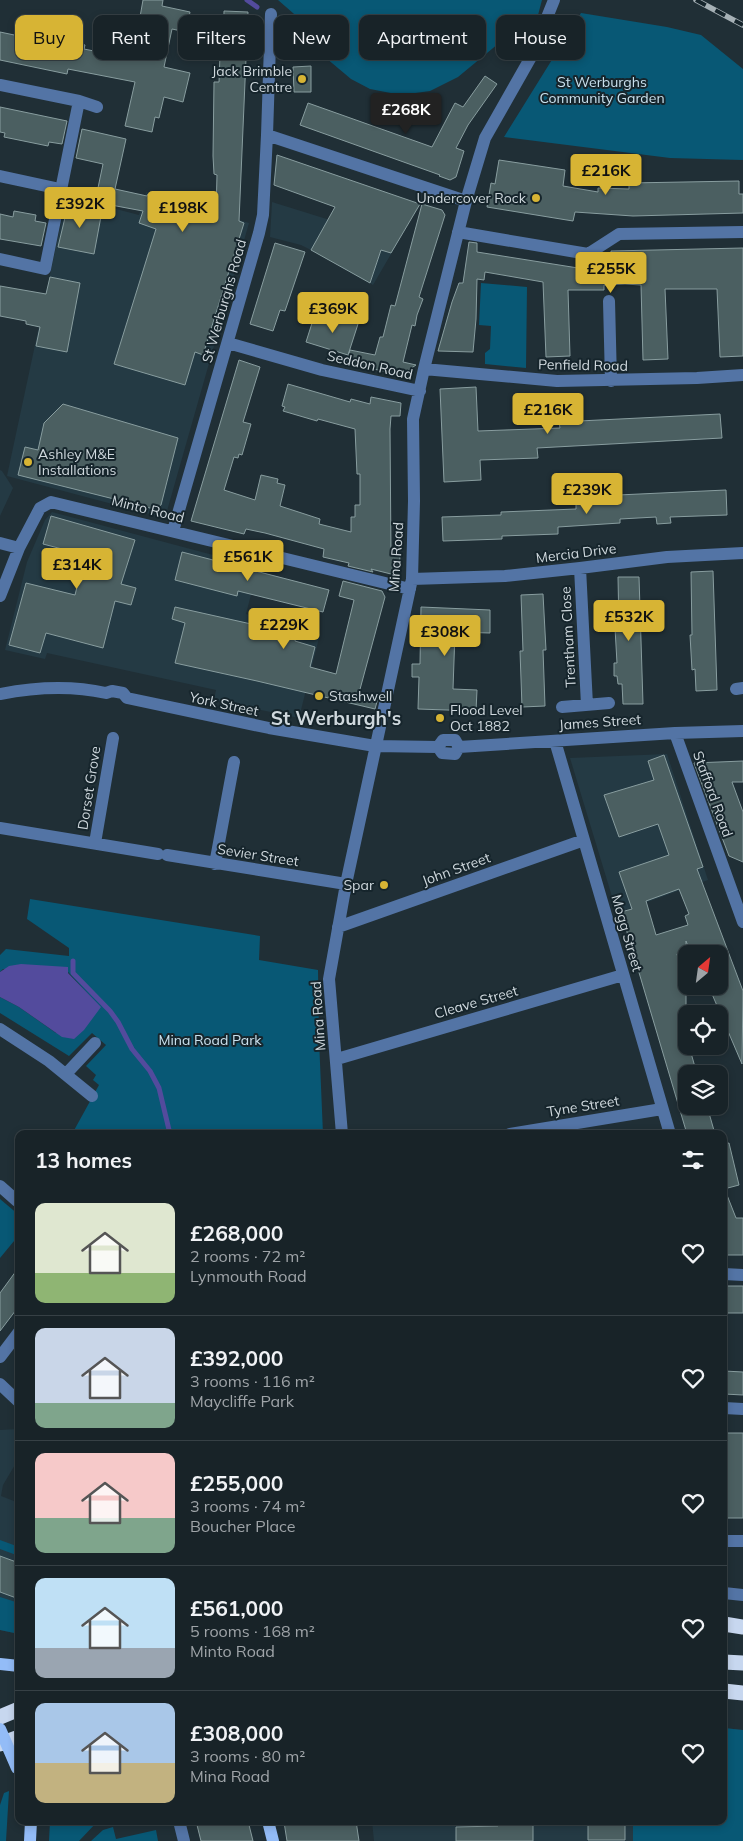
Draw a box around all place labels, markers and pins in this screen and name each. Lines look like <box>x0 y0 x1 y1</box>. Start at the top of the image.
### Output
place label: Jack Brimble Centre <box>212 62 292 96</box>
marker: Jack Brimble Centre <box>296 73 308 85</box>
pin: £268K <box>371 92 441 135</box>
pin: £216K <box>571 154 641 196</box>
pin: £392K <box>45 186 115 229</box>
place label: Undercover Rock <box>417 189 527 207</box>
pin: £198K <box>148 190 218 233</box>
marker: Undercover Rock <box>530 192 542 204</box>
pin: £255K <box>576 252 646 294</box>
pin: £369K <box>298 292 368 334</box>
pin: £216K <box>513 392 583 435</box>
place label: Ashley M&E Installations <box>38 445 116 479</box>
marker: Ashley M&E Installations <box>22 456 34 468</box>
pin: £239K <box>552 472 622 515</box>
pin: £561K <box>213 540 283 582</box>
pin: £314K <box>42 548 112 590</box>
pin: £532K <box>594 600 664 642</box>
pin: £229K <box>249 608 319 650</box>
pin: £308K <box>410 614 480 657</box>
place label: Stashwell <box>329 687 392 705</box>
marker: Stashwell <box>313 690 325 702</box>
place label: Flood Level Oct 1882 <box>450 701 523 735</box>
marker: Flood Level Oct 1882 <box>434 712 446 724</box>
place label: Spar <box>343 876 375 894</box>
marker: Spar <box>378 879 390 891</box>

